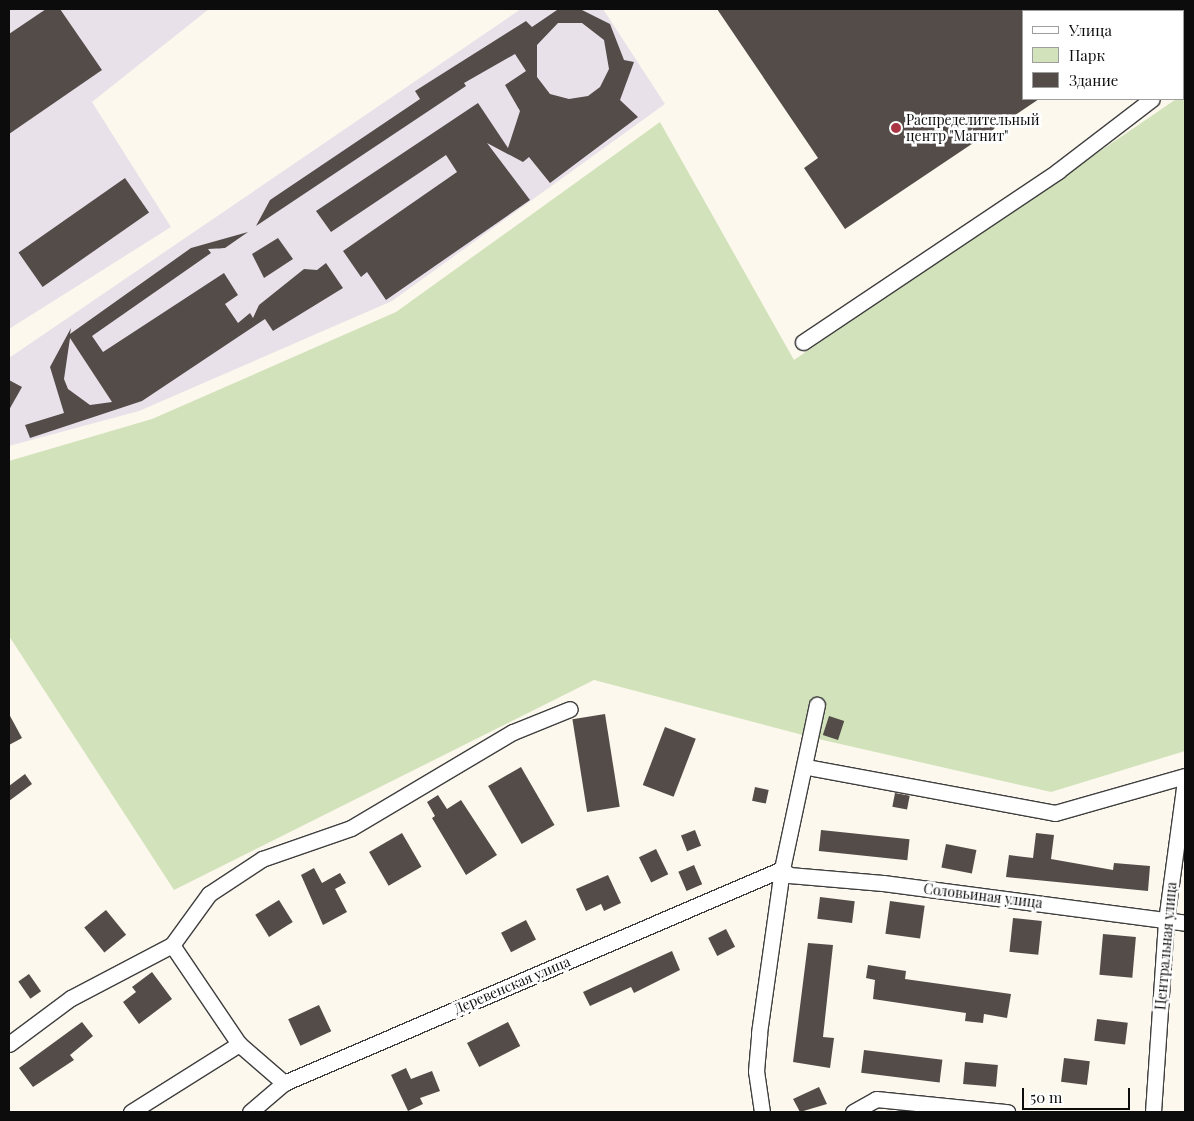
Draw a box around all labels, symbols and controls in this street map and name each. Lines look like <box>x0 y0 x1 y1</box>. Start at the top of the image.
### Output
legend <box>1022 10 1184 100</box>
text: Улица <box>1069 20 1112 40</box>
text: Парк <box>1069 45 1105 65</box>
text: Здание <box>1069 70 1118 90</box>
place label: Распределительный центр "Магнит" <box>906 112 1039 144</box>
marker: Распределительный центр "Магнит" <box>890 122 902 134</box>
street label: Соловьиная улица <box>922 880 1044 912</box>
street label: Центральная улица <box>1152 881 1180 1011</box>
street label: Деревенская улица <box>451 953 573 1017</box>
scale bar <box>1024 1078 1132 1110</box>
text: 50 m <box>1030 1087 1062 1107</box>

